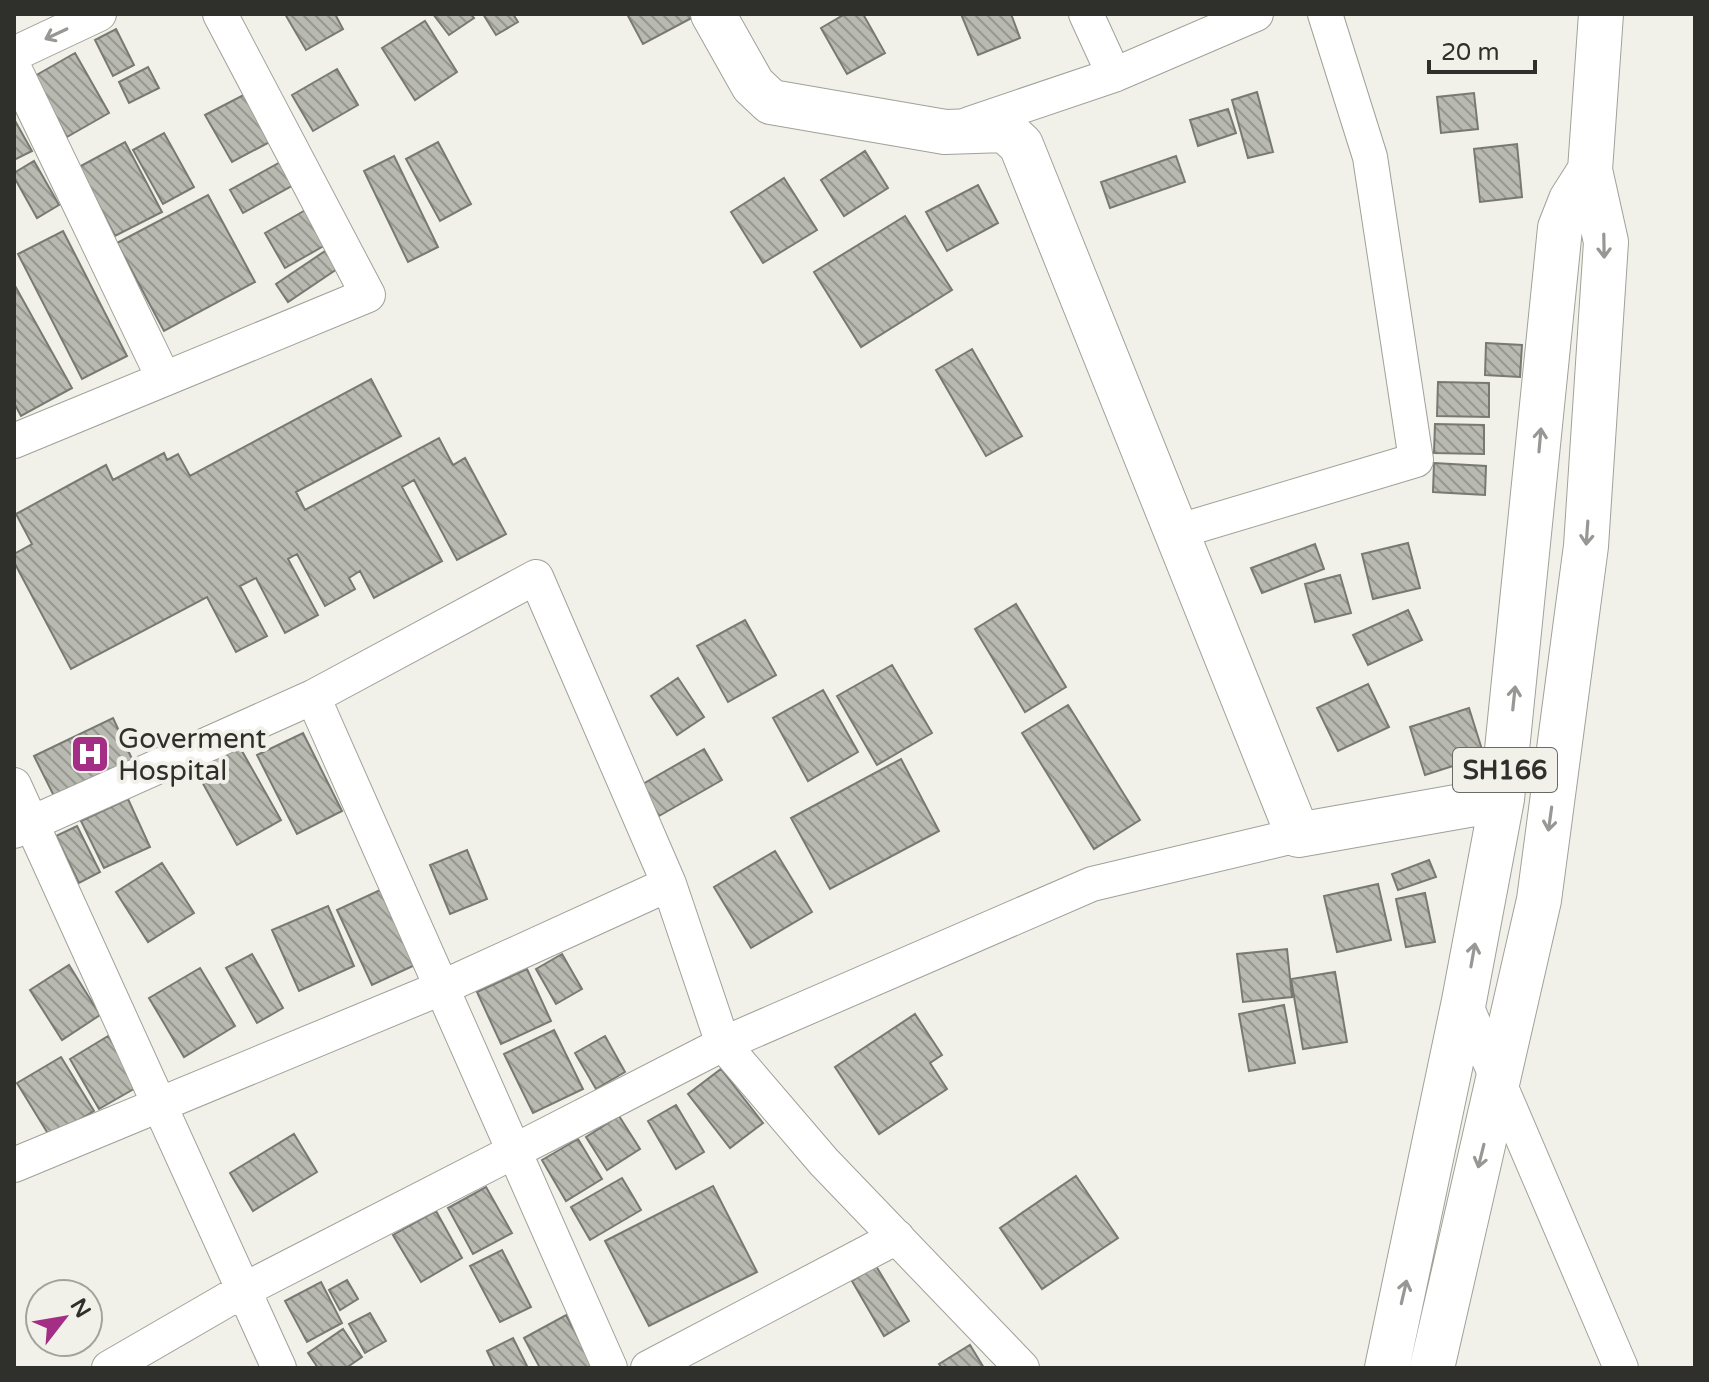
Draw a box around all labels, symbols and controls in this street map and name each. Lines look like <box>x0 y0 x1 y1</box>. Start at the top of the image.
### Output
scale bar <box>1429 24 1535 74</box>
one-way arrow <box>45 27 69 42</box>
text: 20 m <box>1441 38 1499 67</box>
one-way arrow <box>1597 232 1612 259</box>
one-way arrow <box>1533 427 1548 454</box>
one-way arrow <box>1579 519 1594 546</box>
one-way arrow <box>1506 685 1521 712</box>
place label: Goverment Hospital <box>118 722 267 788</box>
hospital icon: Goverment Hospital <box>69 733 111 775</box>
road number: SH166 <box>1453 748 1557 792</box>
one-way arrow <box>1542 805 1557 832</box>
one-way arrow <box>1466 943 1481 968</box>
one-way arrow <box>1472 1142 1487 1168</box>
north arrow <box>24 1278 104 1358</box>
one-way arrow <box>1397 1280 1412 1305</box>
text: N <box>65 1294 96 1322</box>

